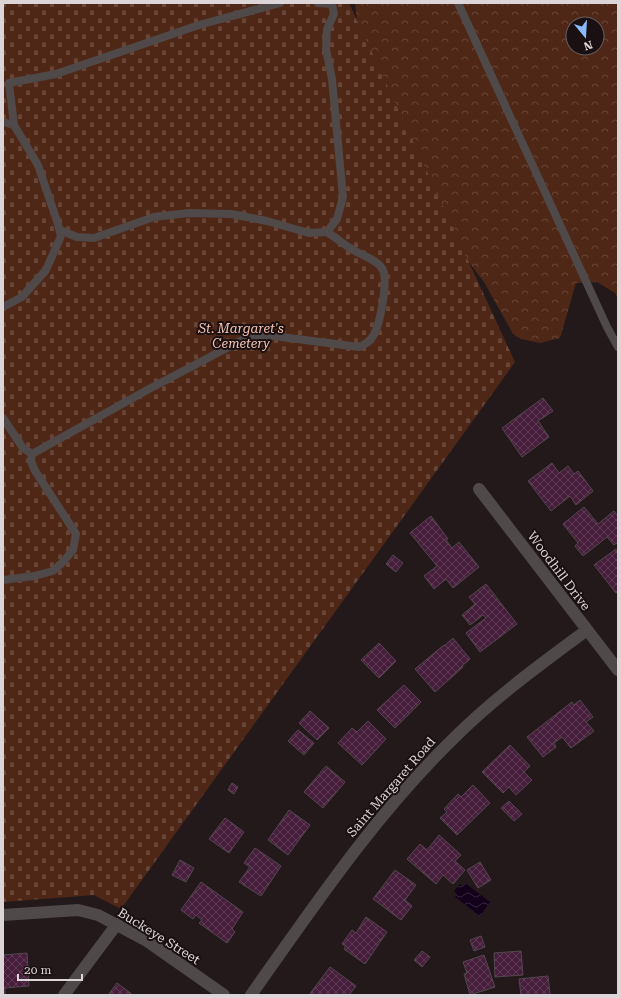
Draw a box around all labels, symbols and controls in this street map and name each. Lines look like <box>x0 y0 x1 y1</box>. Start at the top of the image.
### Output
north arrow <box>565 16 605 56</box>
text: N <box>581 38 594 53</box>
park label: St. Margaret's Cemetery <box>197 321 284 351</box>
street label: Woodhill Drive <box>524 529 594 613</box>
street label: Saint Margaret Road <box>344 734 439 840</box>
street label: Buckeye Street <box>115 905 203 967</box>
scale bar <box>18 956 82 982</box>
text: 20 m <box>24 963 51 977</box>

